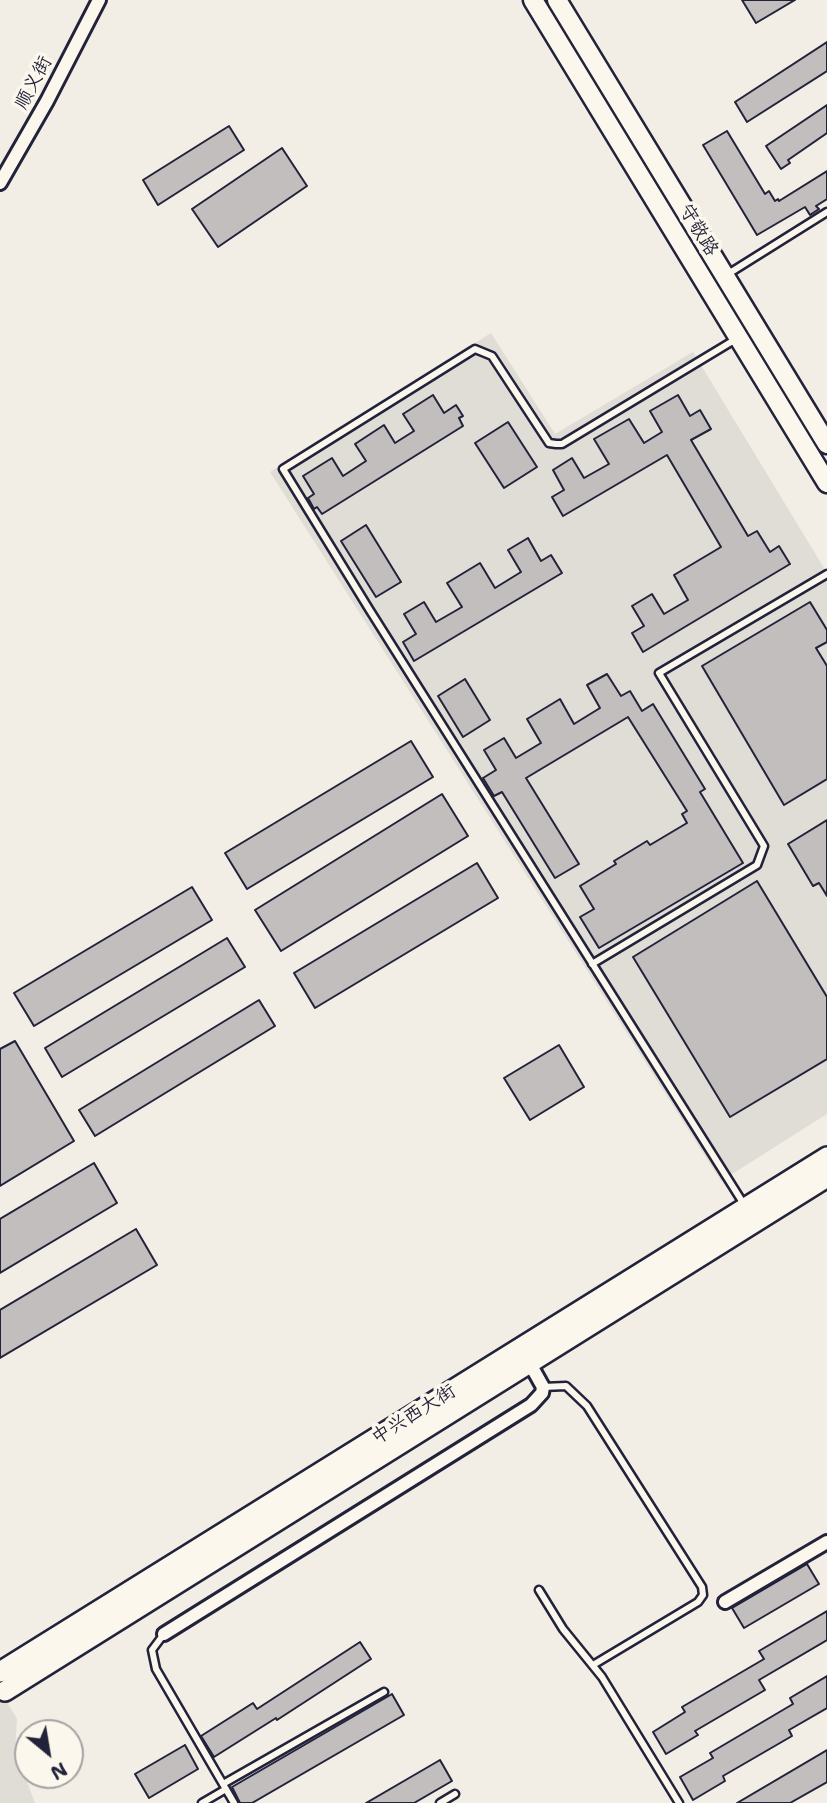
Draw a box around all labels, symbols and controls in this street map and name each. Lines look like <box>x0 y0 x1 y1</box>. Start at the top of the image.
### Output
street label: 顺义街 <box>11 52 57 114</box>
street label: 守敬路 <box>674 200 722 260</box>
street label: 中兴西大街 <box>368 1380 460 1450</box>
north arrow <box>14 1719 84 1789</box>
text: N <box>46 1756 72 1785</box>

